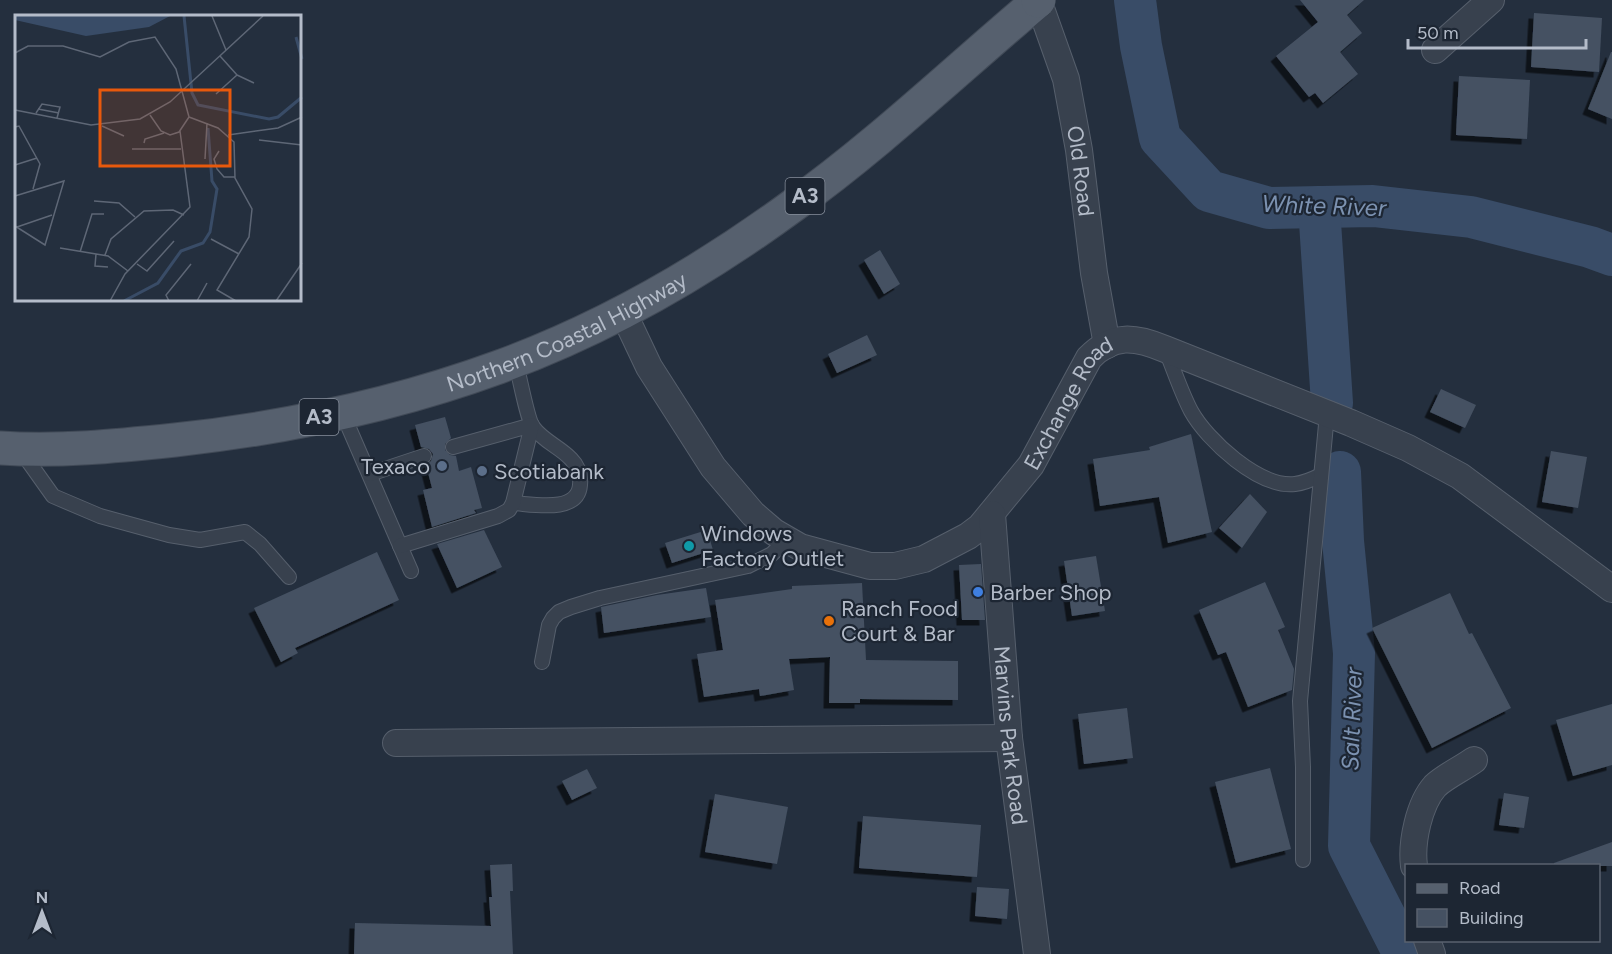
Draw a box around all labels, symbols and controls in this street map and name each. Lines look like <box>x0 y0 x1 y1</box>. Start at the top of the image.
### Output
scale bar <box>1408 12 1586 50</box>
inset map <box>15 15 302 302</box>
text: 50 m <box>1417 22 1459 44</box>
street label: Old Road <box>1061 124 1100 218</box>
road number: A3 <box>786 178 824 214</box>
water label: White River <box>1261 189 1388 222</box>
street label: Northern Coastal Highway <box>443 266 692 398</box>
street label: Exchange Road <box>1018 331 1118 475</box>
road number: A3 <box>300 399 338 435</box>
place label: Texaco <box>361 453 430 480</box>
place label: Scotiabank <box>494 458 604 485</box>
marker: Texaco <box>435 459 449 473</box>
marker: Scotiabank <box>475 464 489 478</box>
place label: Windows Factory Outlet <box>701 520 844 572</box>
marker: Windows Factory Outlet <box>682 539 696 553</box>
place label: Barber Shop <box>990 579 1111 606</box>
marker: Barber Shop <box>971 585 985 599</box>
place label: Ranch Food Court & Bar <box>841 595 958 647</box>
marker: Ranch Food Court & Bar <box>822 614 836 628</box>
street label: Marvins Park Road <box>988 645 1033 826</box>
water label: Salt River <box>1335 666 1368 771</box>
legend <box>1405 864 1600 942</box>
text: Road <box>1459 877 1500 899</box>
north arrow <box>12 882 72 942</box>
text: N <box>36 888 48 907</box>
text: Building <box>1459 907 1524 929</box>

